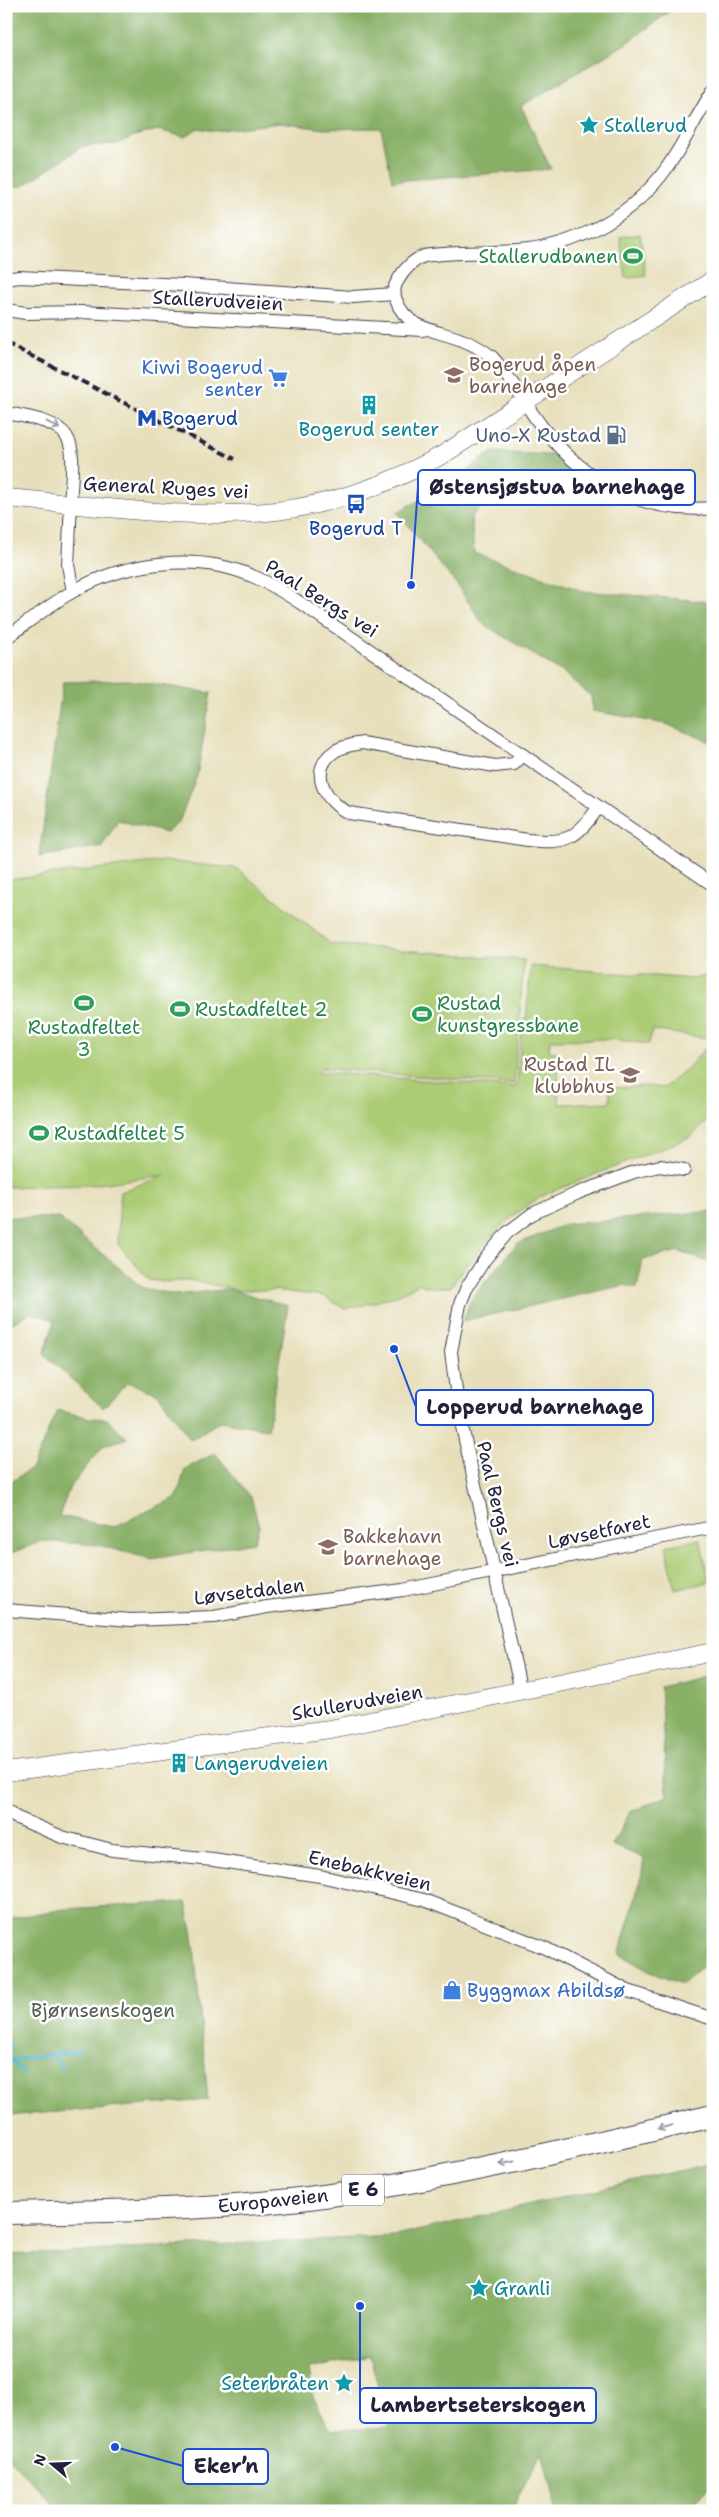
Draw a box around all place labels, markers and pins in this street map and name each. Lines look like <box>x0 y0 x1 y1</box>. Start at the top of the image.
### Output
place label: Stallerud <box>604 113 687 138</box>
place icon: Stallerud <box>578 114 600 136</box>
place label: Stallerudbanen <box>478 244 618 269</box>
sports icon: Stallerudbanen <box>622 245 644 267</box>
place label: Bogerud åpen barnehage <box>469 352 596 399</box>
place label: Kiwi Bogerud senter <box>142 355 263 402</box>
school or university icon: Bogerud åpen barnehage <box>443 364 465 386</box>
supermarket icon: Kiwi Bogerud senter <box>267 367 289 389</box>
building icon: Bogerud senter <box>358 394 380 416</box>
place label: Bogerud <box>162 406 238 431</box>
metro station icon: Bogerud <box>136 407 158 429</box>
place label: Bogerud senter <box>299 417 439 442</box>
place label: Uno-X Rustad <box>475 423 601 448</box>
fuel station icon: Uno-X Rustad <box>605 424 627 446</box>
callout: Østensjøstua barnehage <box>418 470 695 505</box>
bus stop icon: Bogerud T <box>345 493 367 515</box>
place label: Bogerud T <box>309 516 403 541</box>
place label: Rustad kunstgressbane <box>437 991 579 1038</box>
sports icon: Rustadfeltet 3 <box>73 992 95 1014</box>
place label: Rustadfeltet 2 <box>195 997 327 1022</box>
sports icon: Rustadfeltet 2 <box>169 998 191 1020</box>
sports icon: Rustad kunstgressbane <box>411 1003 433 1025</box>
place label: Rustadfeltet 3 <box>28 1015 140 1062</box>
place label: Rustad IL klubbhus <box>524 1052 615 1099</box>
school or university icon: Rustad IL klubbhus <box>619 1064 641 1086</box>
place label: Rustadfeltet 5 <box>54 1121 185 1146</box>
sports icon: Rustadfeltet 5 <box>28 1122 50 1144</box>
callout: Lopperud barnehage <box>416 1390 653 1425</box>
place label: Bakkehavn barnehage <box>343 1524 442 1571</box>
school or university icon: Bakkehavn barnehage <box>317 1536 339 1558</box>
place label: Langerudveien <box>194 1751 328 1776</box>
building icon: Langerudveien <box>168 1752 190 1774</box>
place label: Byggmax Abildsø <box>467 1978 625 2003</box>
shop icon: Byggmax Abildsø <box>441 1979 463 2001</box>
place label: Granli <box>494 2276 551 2301</box>
place icon: Granli <box>468 2277 490 2299</box>
place label: Seterbråten <box>221 2371 329 2396</box>
place icon: Seterbråten <box>333 2372 355 2394</box>
callout: Lambertseterskogen <box>360 2388 596 2423</box>
callout: Eker’n <box>183 2449 268 2484</box>

